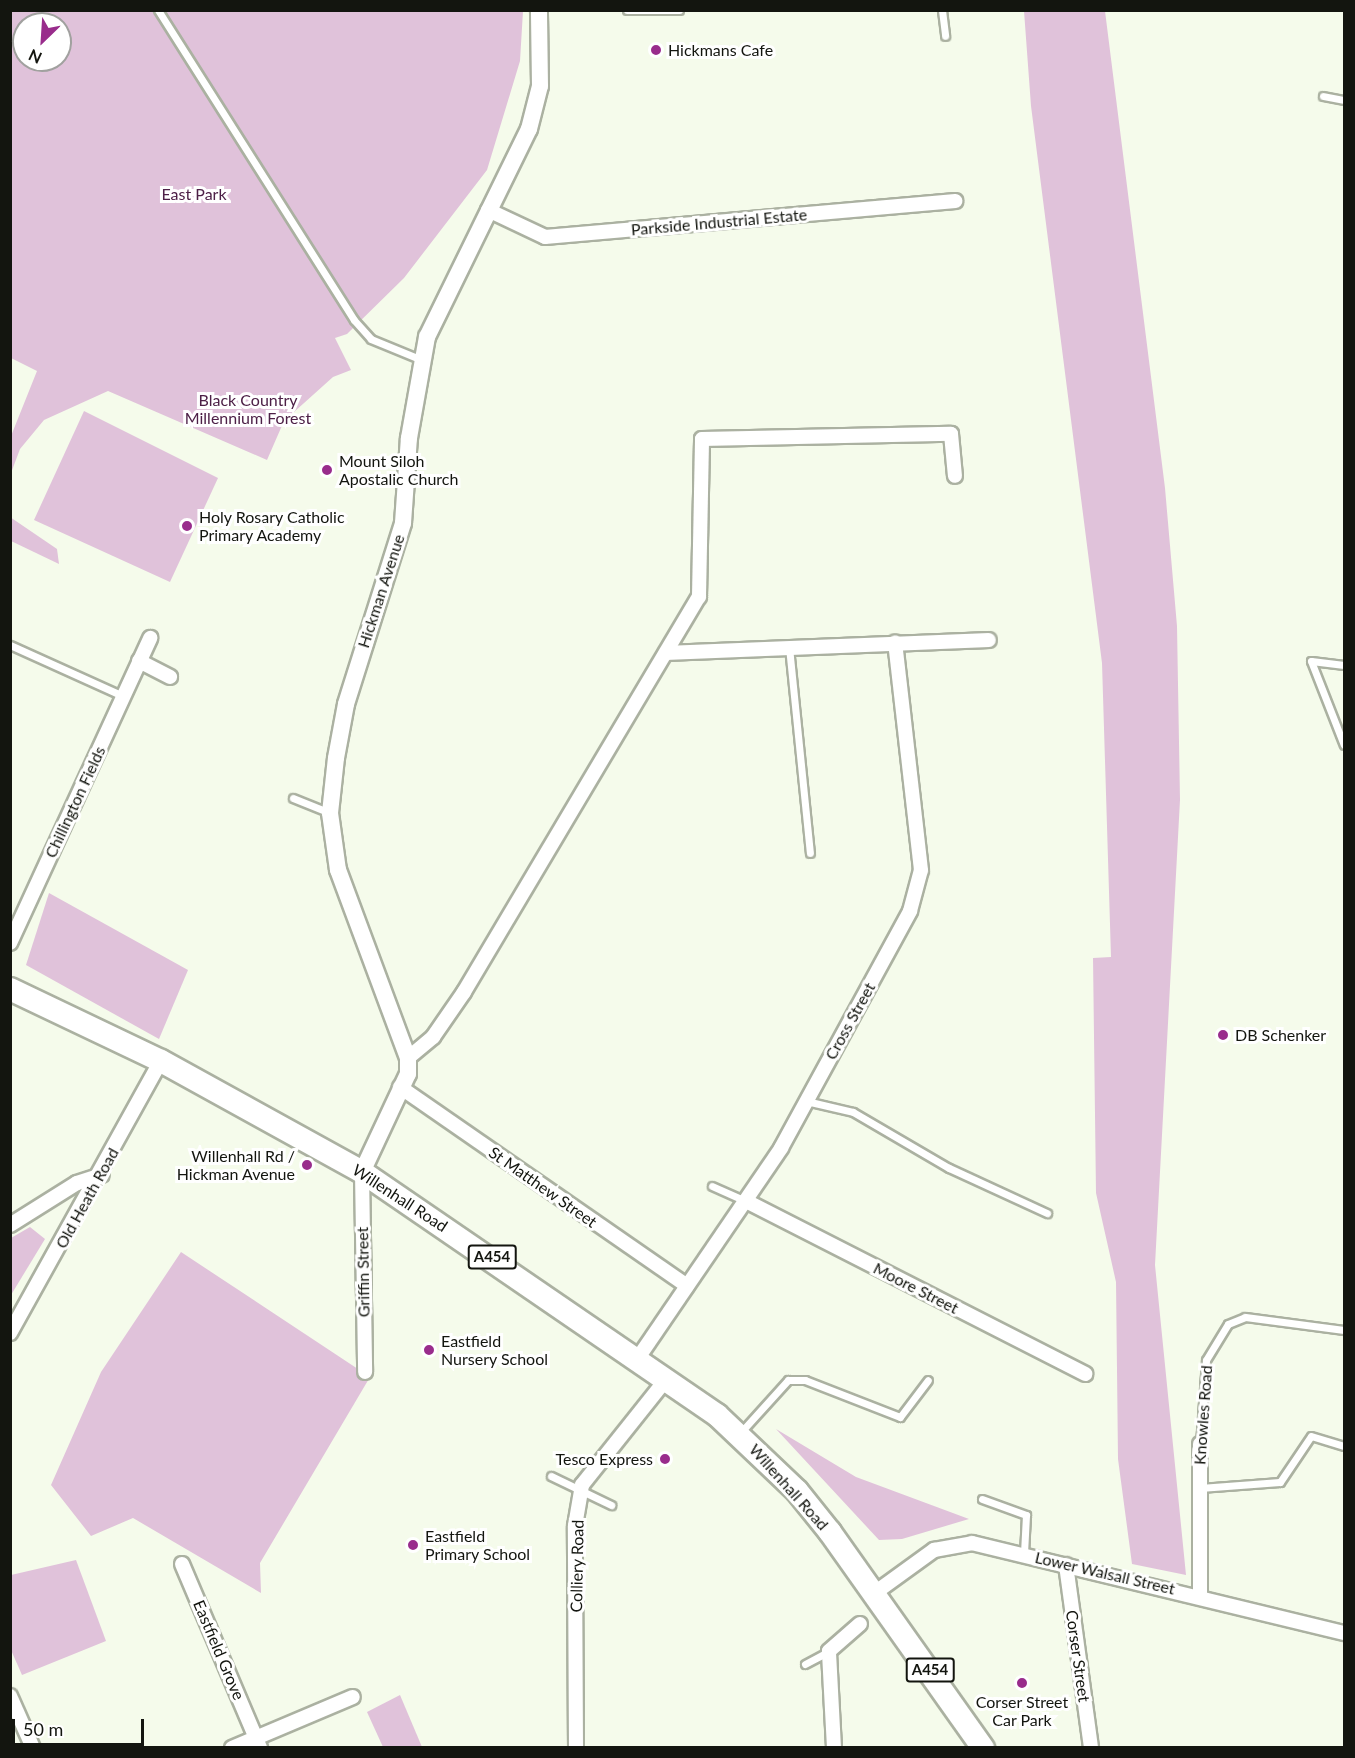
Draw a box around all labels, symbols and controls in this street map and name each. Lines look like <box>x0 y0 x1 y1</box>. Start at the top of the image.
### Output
north arrow <box>12 12 72 72</box>
place label: Hickmans Cafe <box>668 40 773 60</box>
marker: Hickmans Cafe <box>649 43 663 57</box>
text: N <box>25 46 45 68</box>
park label: East Park <box>161 184 227 204</box>
street label: Parkside Industrial Estate <box>630 205 808 239</box>
park label: Black Country Millennium Forest <box>185 390 311 428</box>
place label: Mount Siloh Apostalic Church <box>339 451 458 489</box>
marker: Mount Siloh Apostalic Church <box>320 463 334 477</box>
place label: Holy Rosary Catholic Primary Academy <box>199 507 345 545</box>
marker: Holy Rosary Catholic Primary Academy <box>180 519 194 533</box>
street label: Hickman Avenue <box>354 532 408 650</box>
street label: Chillington Fields <box>41 743 109 861</box>
street label: Cross Street <box>821 979 879 1063</box>
place label: DB Schenker <box>1235 1025 1326 1045</box>
marker: DB Schenker <box>1216 1028 1230 1042</box>
street label: St Matthew Street <box>485 1143 601 1231</box>
street label: Old Heath Road <box>51 1144 123 1252</box>
place label: Willenhall Rd / Hickman Avenue <box>176 1146 295 1184</box>
marker: Willenhall Rd / Hickman Avenue <box>300 1158 314 1172</box>
street label: Willenhall Road <box>349 1160 451 1236</box>
street label: Griffin Street <box>353 1227 373 1317</box>
road number: A454 <box>466 1245 518 1269</box>
street label: Moore Street <box>870 1258 962 1318</box>
place label: Eastfield Nursery School <box>441 1331 548 1369</box>
marker: Eastfield Nursery School <box>422 1343 436 1357</box>
street label: Knowles Road <box>1190 1365 1216 1465</box>
street label: Willenhall Road <box>745 1440 833 1534</box>
place label: Tesco Express <box>555 1449 653 1469</box>
marker: Tesco Express <box>658 1452 672 1466</box>
street label: Colliery Road <box>567 1519 587 1613</box>
place label: Eastfield Primary School <box>425 1526 531 1564</box>
marker: Eastfield Primary School <box>406 1538 420 1552</box>
street label: Lower Walsall Street <box>1033 1548 1177 1598</box>
street label: Eastfield Grove <box>189 1597 249 1703</box>
street label: Corser Street <box>1062 1609 1094 1703</box>
road number: A454 <box>904 1658 956 1682</box>
marker: Corser Street Car Park <box>1015 1676 1029 1690</box>
place label: Corser Street Car Park <box>976 1692 1068 1730</box>
scale bar <box>15 1707 147 1745</box>
text: 50 m <box>23 1718 63 1740</box>

